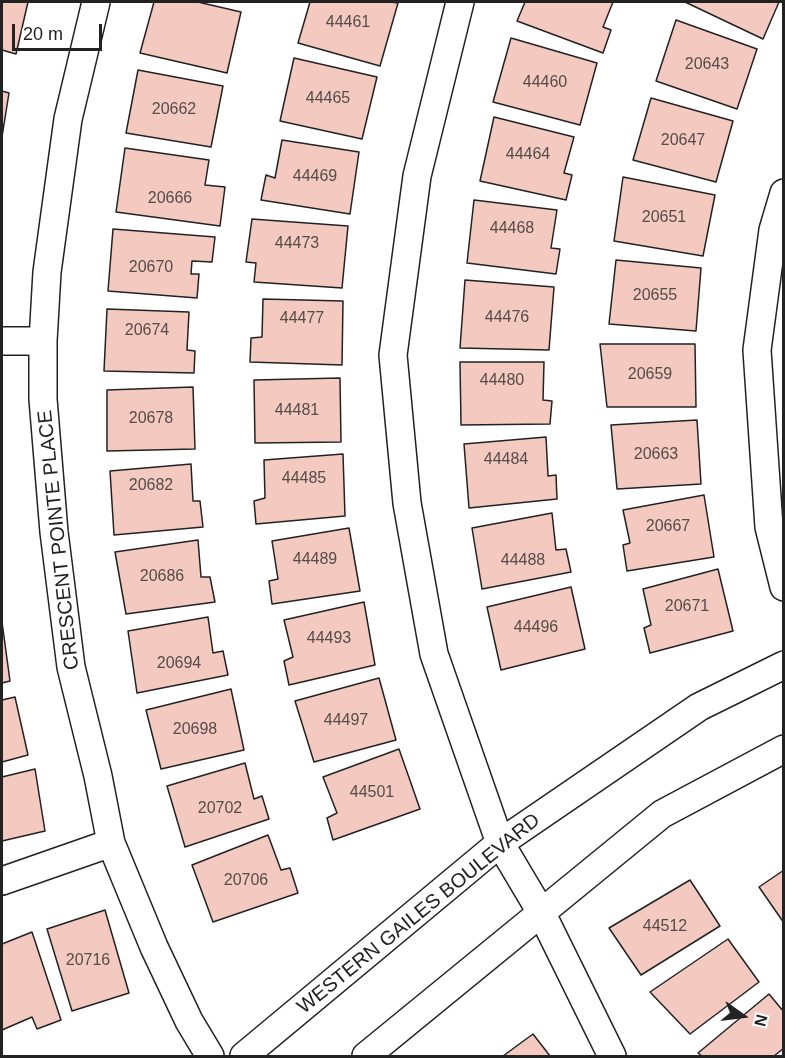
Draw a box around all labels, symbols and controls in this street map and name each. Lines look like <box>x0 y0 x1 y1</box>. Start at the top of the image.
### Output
scale bar <box>15 12 105 50</box>
house number: 44461 <box>326 13 370 33</box>
text: 20 m <box>23 24 63 44</box>
house number: 20643 <box>685 55 729 75</box>
house number: 44460 <box>523 73 567 93</box>
house number: 44465 <box>306 89 350 109</box>
house number: 20662 <box>152 100 196 120</box>
house number: 20647 <box>661 131 705 151</box>
house number: 44464 <box>506 145 550 165</box>
house number: 44469 <box>293 167 337 187</box>
house number: 20666 <box>148 189 192 209</box>
house number: 20651 <box>642 208 686 228</box>
house number: 44468 <box>490 219 534 239</box>
house number: 44473 <box>275 234 319 254</box>
house number: 20670 <box>129 258 173 278</box>
house number: 20655 <box>633 286 677 306</box>
house number: 44476 <box>485 308 529 328</box>
house number: 44477 <box>280 309 324 329</box>
house number: 20674 <box>125 321 169 341</box>
house number: 20659 <box>628 365 672 385</box>
house number: 44480 <box>480 371 524 391</box>
house number: 44481 <box>275 401 319 421</box>
street label: CRESCENT POINTE PLACE <box>33 409 85 671</box>
house number: 20678 <box>129 409 173 429</box>
house number: 20663 <box>634 445 678 465</box>
house number: 44484 <box>484 450 528 470</box>
house number: 44485 <box>282 469 326 489</box>
house number: 20682 <box>129 476 173 496</box>
house number: 20667 <box>646 517 690 537</box>
house number: 44489 <box>293 550 337 570</box>
house number: 44488 <box>501 551 545 571</box>
house number: 20686 <box>140 567 184 587</box>
house number: 20671 <box>665 597 709 617</box>
house number: 44496 <box>514 618 558 638</box>
house number: 44493 <box>307 629 351 649</box>
house number: 20694 <box>157 654 201 674</box>
house number: 44497 <box>324 711 368 731</box>
house number: 20698 <box>173 720 217 740</box>
house number: 44501 <box>350 783 394 803</box>
house number: 20702 <box>198 799 242 819</box>
street label: WESTERN GAILES BOULEVARD <box>293 809 545 1019</box>
house number: 20706 <box>224 871 268 891</box>
house number: 44512 <box>643 917 687 937</box>
house number: 20716 <box>66 951 110 971</box>
north arrow <box>713 986 773 1046</box>
text: N <box>751 1013 771 1028</box>

